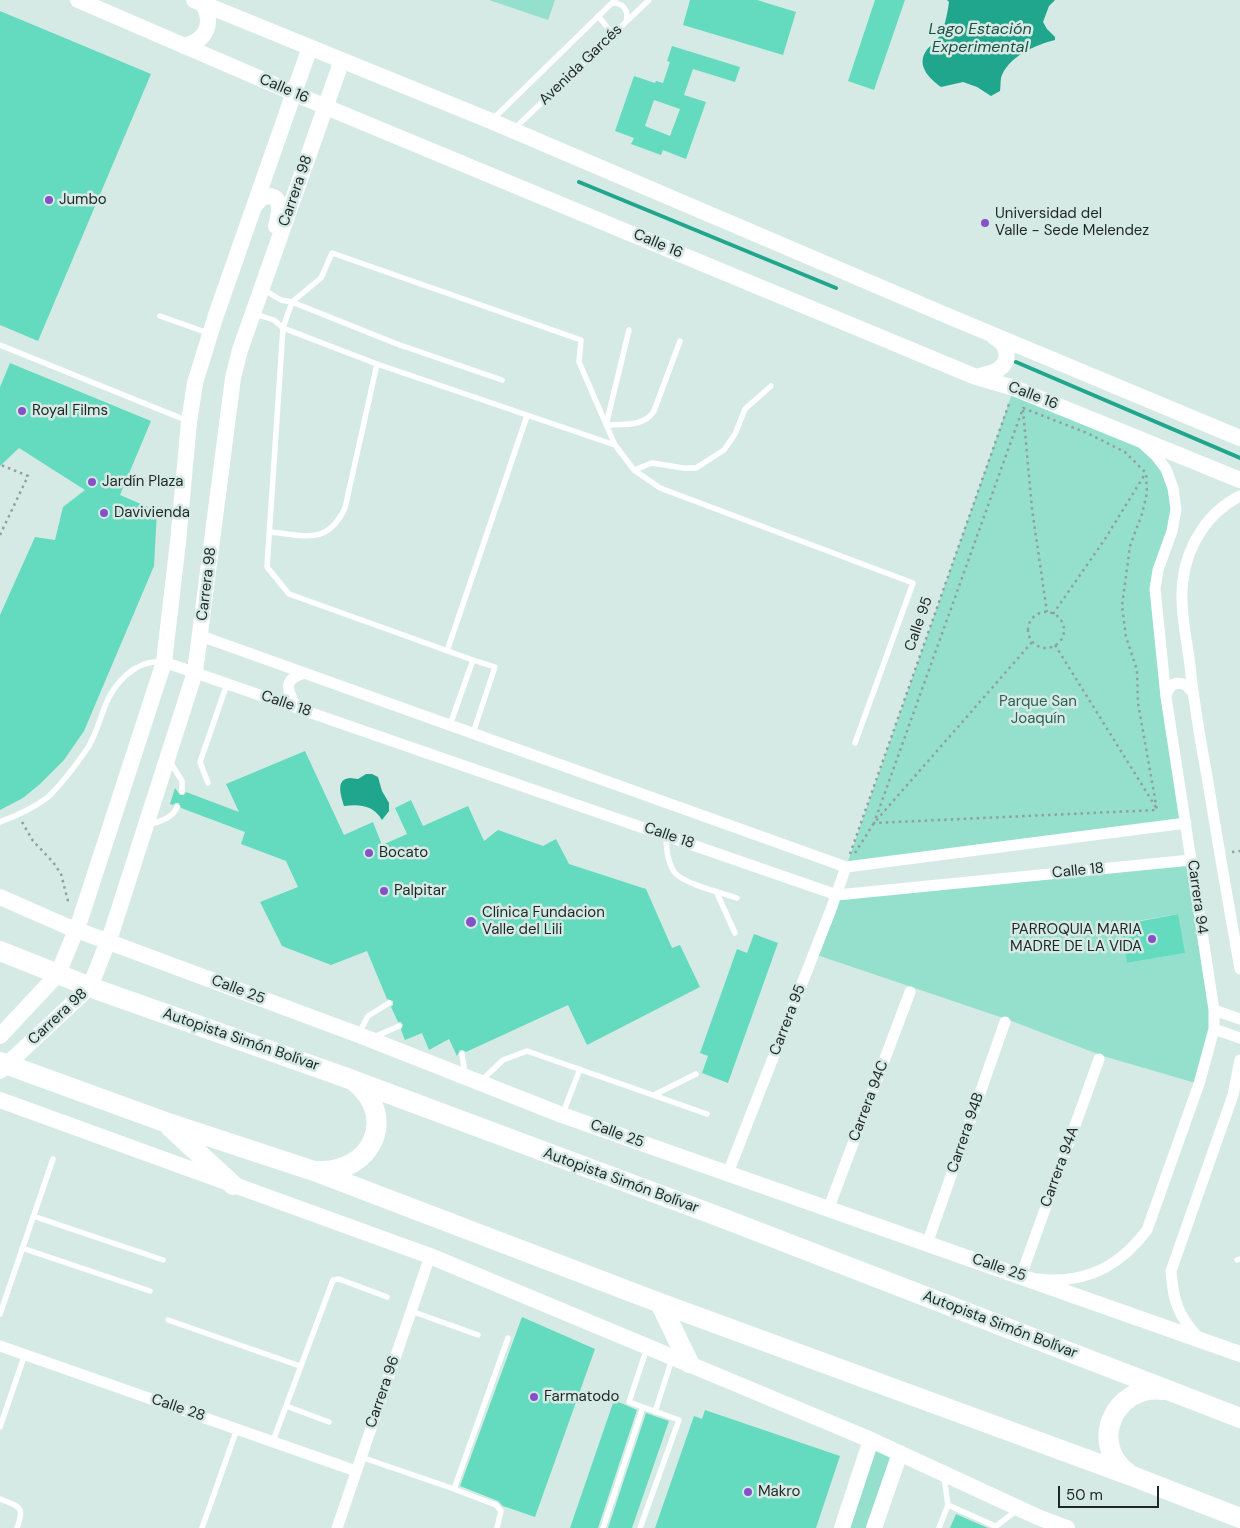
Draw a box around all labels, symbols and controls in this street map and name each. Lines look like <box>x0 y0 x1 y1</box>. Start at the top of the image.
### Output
water label: Lago Estación Experimental <box>928 20 1032 58</box>
street label: Avenida Garcés <box>536 21 626 109</box>
street label: Calle 16 <box>256 71 312 107</box>
street label: Carrera 98 <box>275 153 317 229</box>
place label: Jumbo <box>59 191 107 209</box>
marker: Jumbo <box>43 194 55 206</box>
place label: Universidad del Valle - Sede Melendez <box>995 205 1149 240</box>
marker: Universidad del Valle - Sede Melendez <box>979 217 991 229</box>
street label: Calle 16 <box>630 226 686 262</box>
street label: Calle 16 <box>1005 378 1061 414</box>
place label: Royal Films <box>32 402 108 420</box>
marker: Royal Films <box>16 405 28 417</box>
place label: Jardín Plaza <box>102 473 184 491</box>
marker: Jardín Plaza <box>86 476 98 488</box>
place label: Davivienda <box>114 504 190 522</box>
marker: Davivienda <box>98 507 110 519</box>
street label: Carrera 98 <box>194 546 220 622</box>
street label: Calle 95 <box>901 594 937 654</box>
street label: Calle 18 <box>259 687 313 721</box>
park label: Parque San Joaquín <box>999 693 1077 728</box>
street label: Calle 18 <box>642 819 696 853</box>
place label: Bocato <box>379 844 428 862</box>
marker: Bocato <box>363 847 375 859</box>
street label: Calle 18 <box>1051 859 1105 883</box>
street label: Carrera 94 <box>1183 859 1211 935</box>
place label: Palpitar <box>394 882 446 900</box>
marker: Palpitar <box>378 885 390 897</box>
place label: Clínica Fundacion Valle del Lili <box>482 904 605 939</box>
marker: Clínica Fundacion Valle del Lili <box>464 915 478 929</box>
place label: PARROQUIA MARIA MADRE DE LA VIDA <box>1010 921 1142 956</box>
marker: PARROQUIA MARIA MADRE DE LA VIDA <box>1146 933 1158 945</box>
street label: Calle 25 <box>209 972 267 1008</box>
street label: Carrera 95 <box>766 982 810 1058</box>
street label: Carrera 98 <box>25 985 91 1049</box>
street label: Autopista Simón Bolívar <box>160 1005 322 1075</box>
street label: Carrera 94C <box>845 1058 893 1144</box>
street label: Carrera 94B <box>944 1091 988 1175</box>
street label: Calle 25 <box>588 1116 646 1152</box>
street label: Carrera 94A <box>1037 1124 1083 1210</box>
street label: Autopista Simón Bolívar <box>541 1144 701 1218</box>
street label: Calle 25 <box>970 1250 1028 1286</box>
street label: Autopista Simón Bolívar <box>920 1287 1080 1363</box>
street label: Carrera 96 <box>362 1354 404 1430</box>
place label: Farmatodo <box>544 1388 619 1406</box>
street label: Calle 28 <box>149 1390 207 1426</box>
marker: Farmatodo <box>528 1391 540 1403</box>
scale bar <box>1060 1476 1161 1508</box>
place label: Makro <box>758 1483 800 1501</box>
text: 50 m <box>1066 1485 1103 1505</box>
marker: Makro <box>742 1486 754 1498</box>

